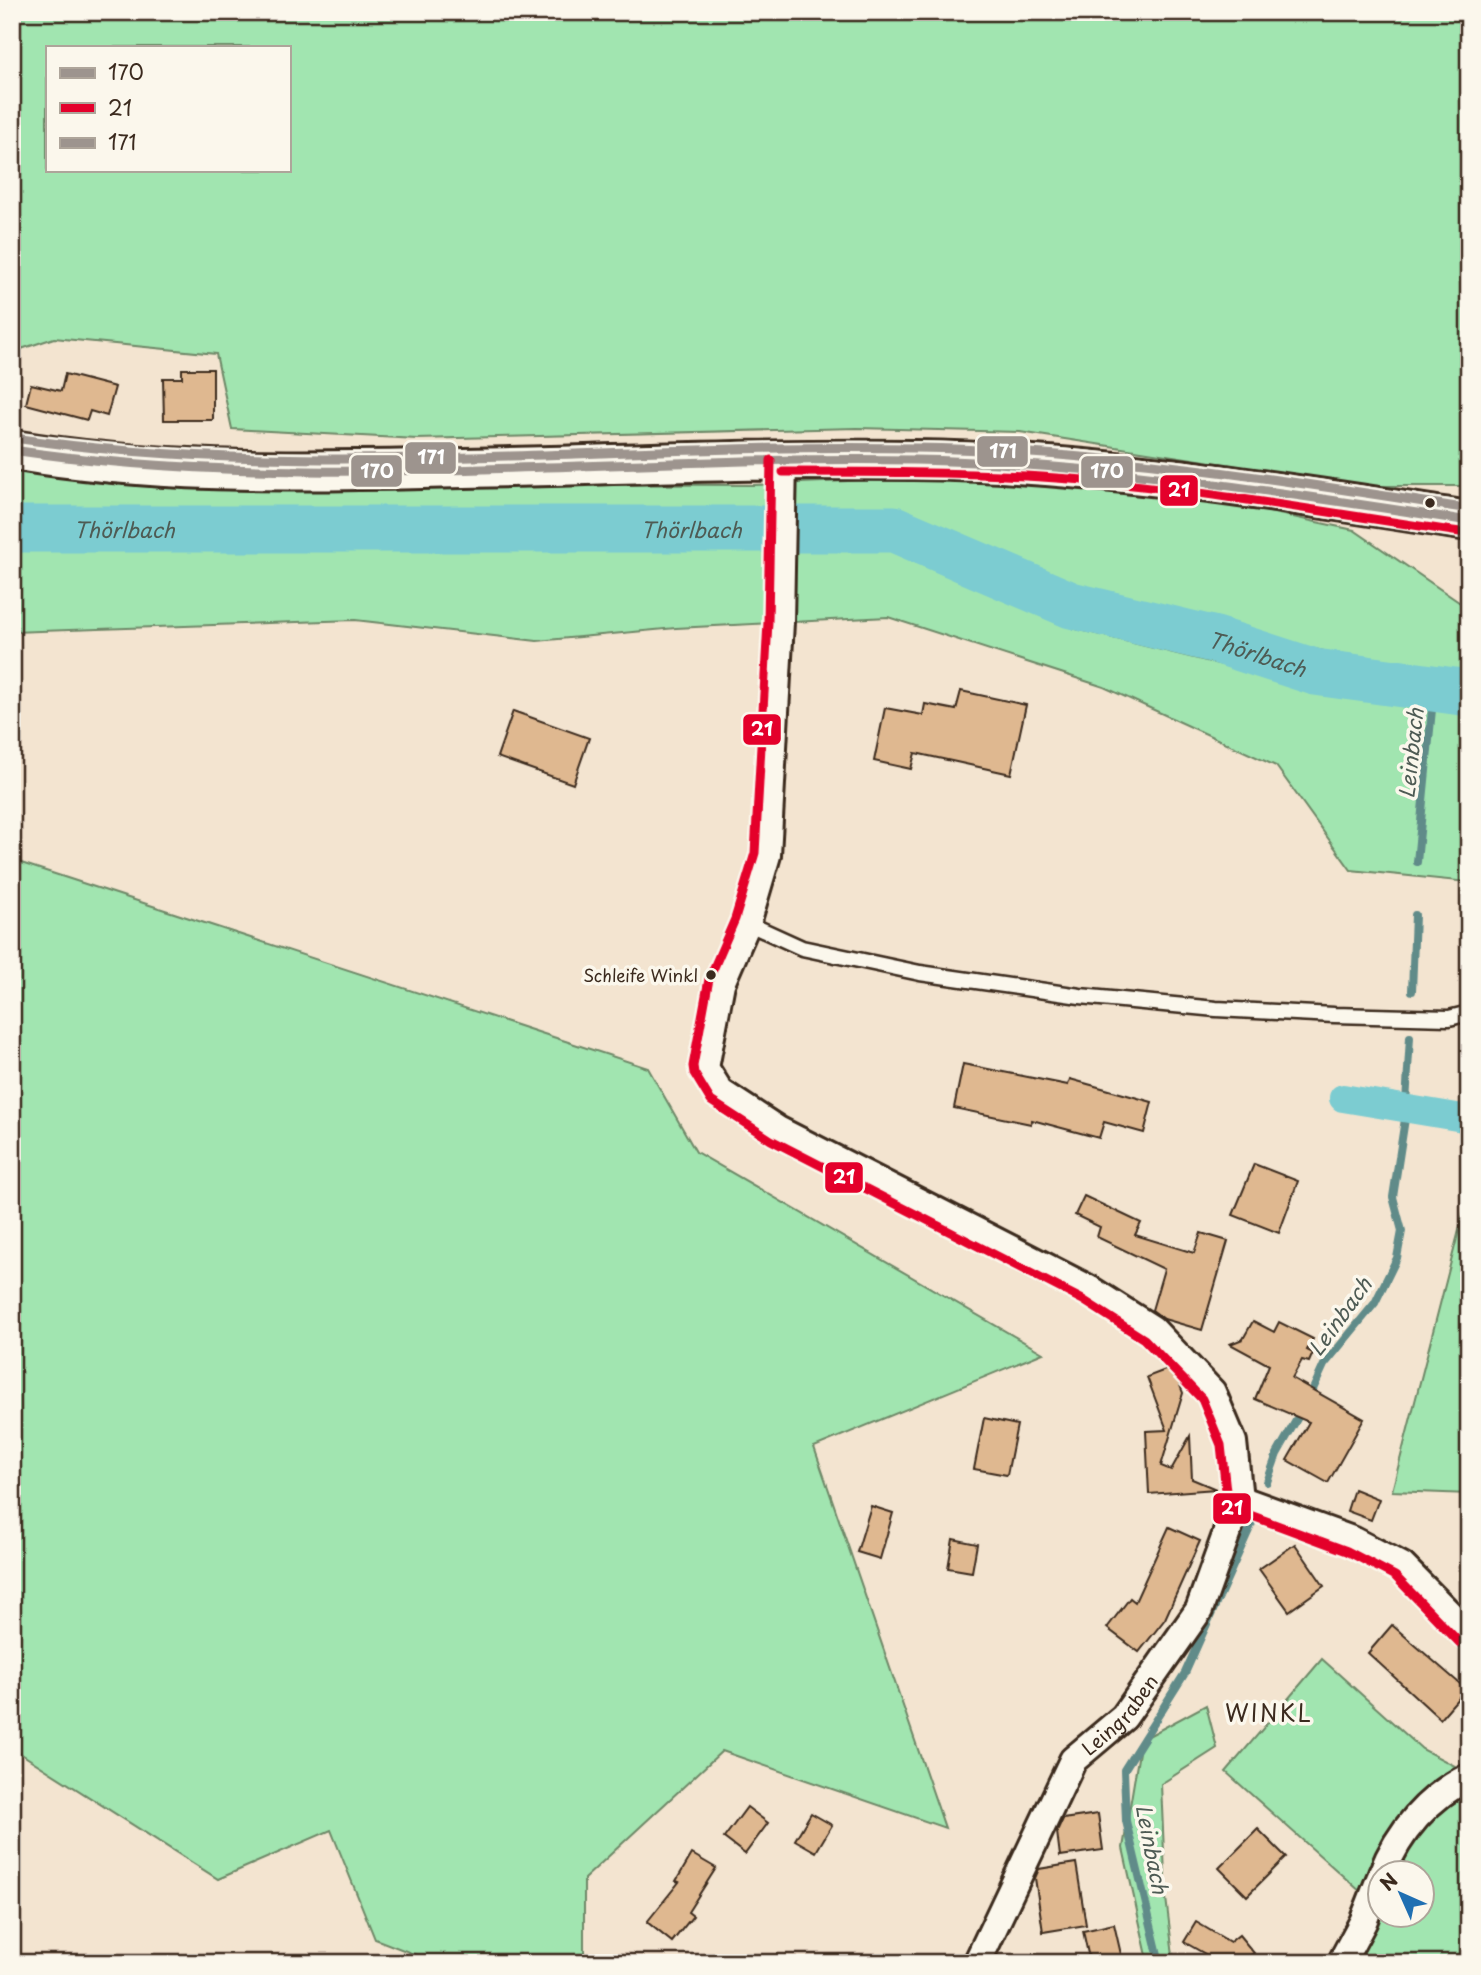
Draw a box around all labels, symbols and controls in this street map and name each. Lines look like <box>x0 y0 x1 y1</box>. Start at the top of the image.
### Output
legend <box>46 46 290 172</box>
text: 170 <box>108 55 144 87</box>
text: 21 <box>108 91 132 123</box>
text: 171 <box>108 125 137 157</box>
line badge: 171 <box>976 435 1029 468</box>
text: 171 <box>989 436 1017 464</box>
line badge: 171 <box>404 441 457 475</box>
text: 171 <box>417 442 445 470</box>
line badge: 170 <box>350 454 403 488</box>
line badge: 170 <box>1080 455 1134 489</box>
text: 170 <box>360 456 394 484</box>
text: 170 <box>1090 456 1124 484</box>
line badge: 21 <box>1159 474 1199 507</box>
text: 21 <box>1168 475 1190 503</box>
unlabelled marker <box>1423 496 1437 510</box>
water label: Thörlbach <box>73 513 176 545</box>
water label: Thörlbach <box>640 513 743 545</box>
water label: Thörlbach <box>1205 623 1311 684</box>
water label: Leinbach <box>1389 706 1431 800</box>
line badge: 21 <box>742 713 782 746</box>
text: 21 <box>751 714 773 742</box>
place label: Schleife Winkl <box>583 962 698 988</box>
marker: Schleife Winkl <box>704 968 718 982</box>
line badge: 21 <box>824 1161 864 1194</box>
text: 21 <box>833 1162 855 1190</box>
water label: Leinbach <box>1299 1269 1379 1362</box>
line badge: 21 <box>1212 1492 1252 1525</box>
text: 21 <box>1221 1493 1243 1521</box>
street label: Leingraben <box>1075 1668 1164 1761</box>
district label: WINKL <box>1225 1695 1313 1730</box>
water label: Leinbach <box>1129 1802 1177 1897</box>
north arrow <box>1366 1860 1436 1930</box>
text: N <box>1373 1866 1403 1896</box>

